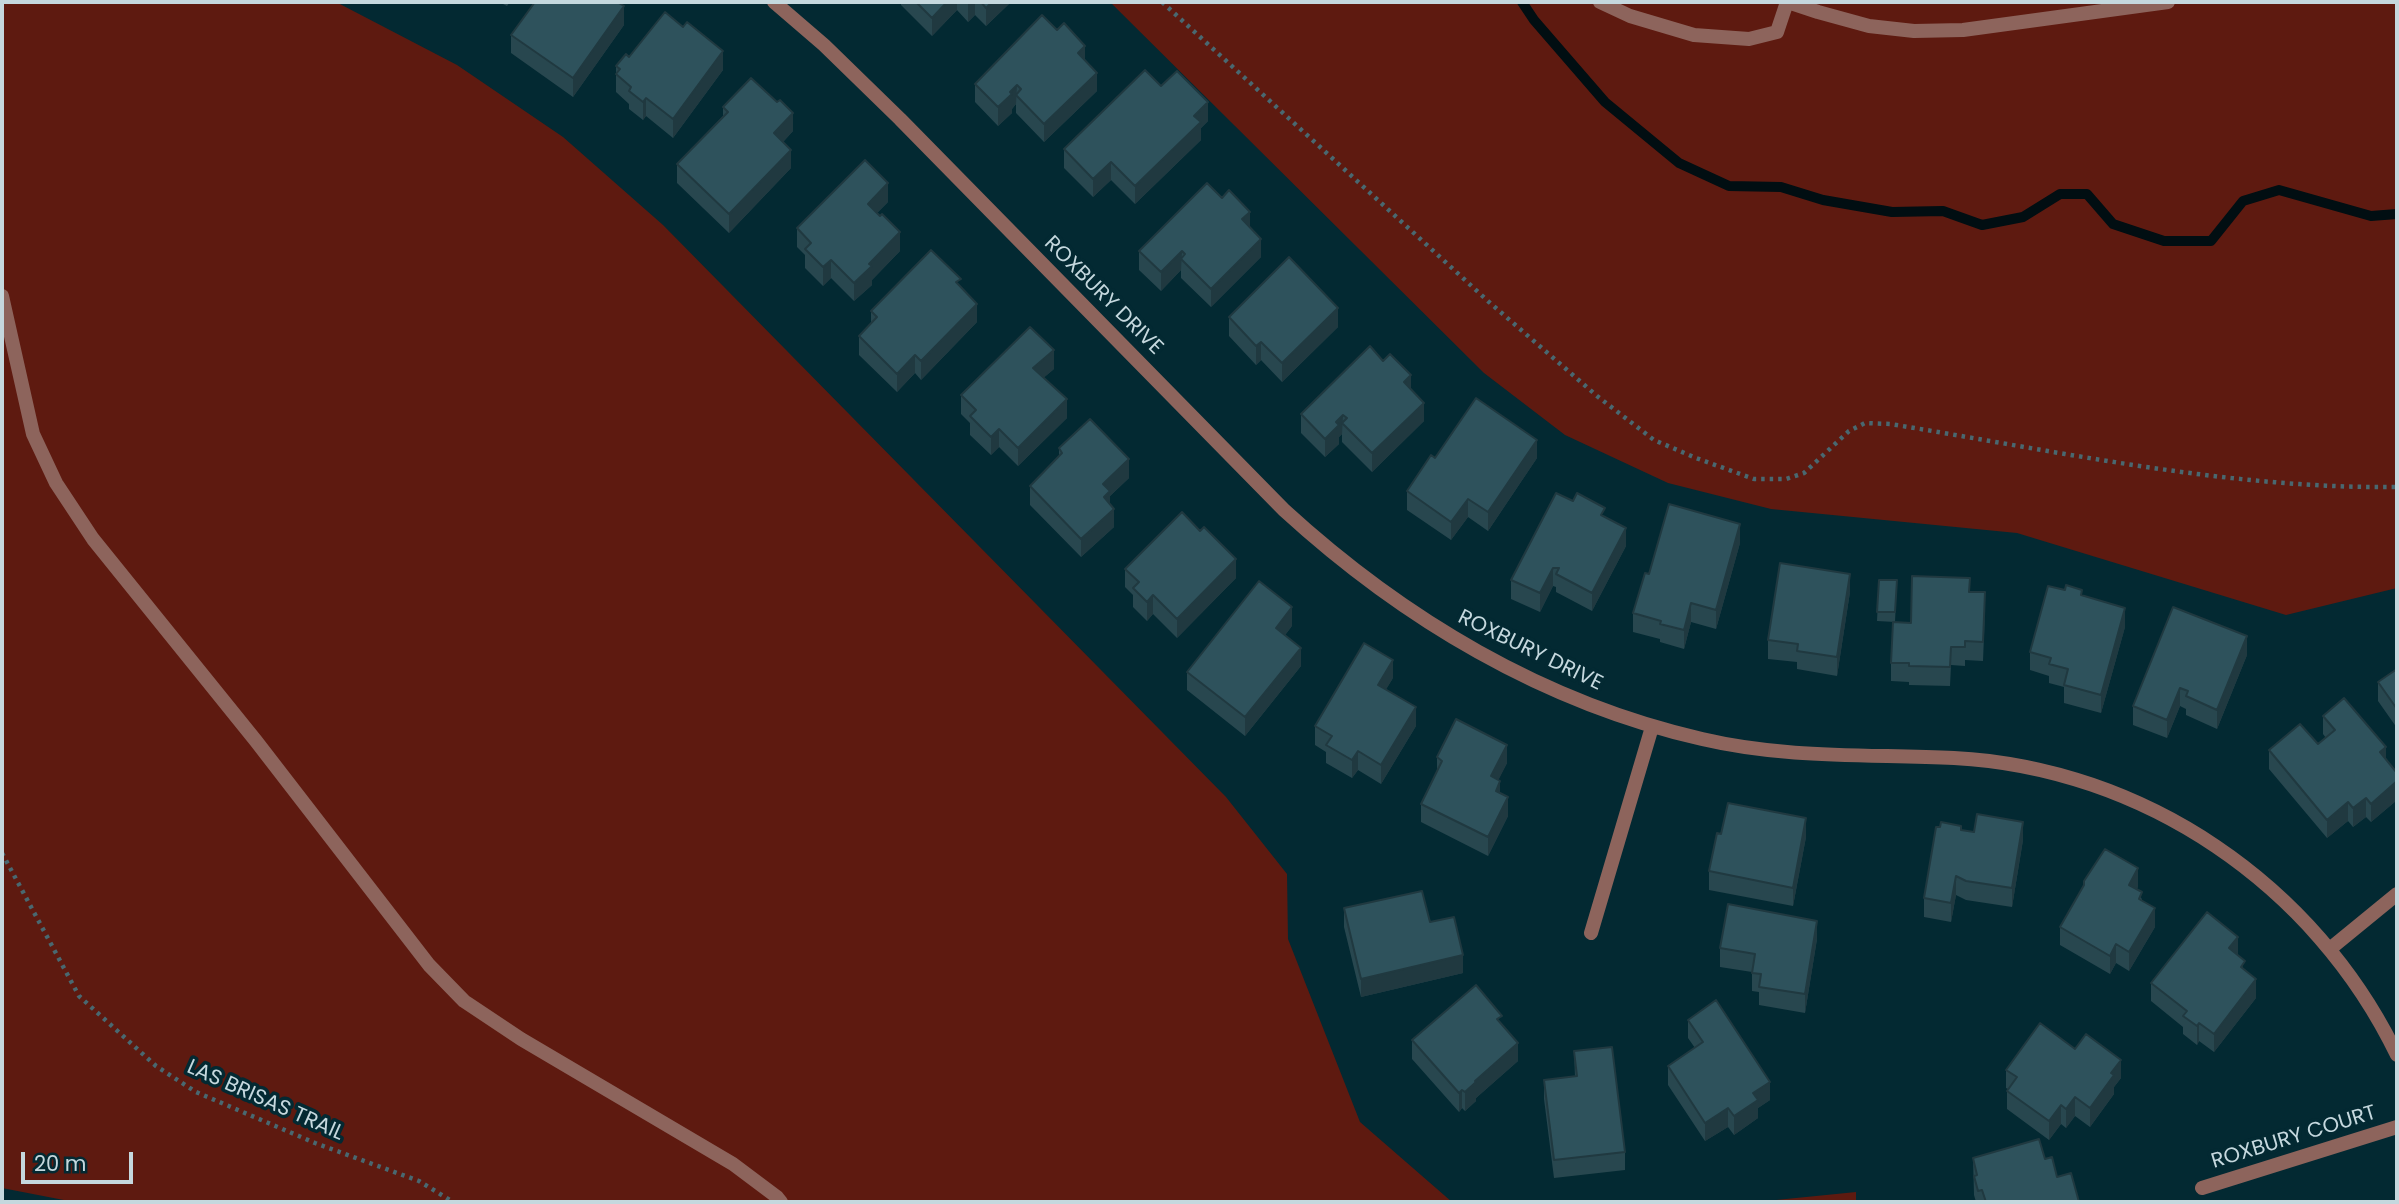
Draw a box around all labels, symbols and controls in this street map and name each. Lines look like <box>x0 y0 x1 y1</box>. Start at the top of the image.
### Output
street label: ROXBURY DRIVE <box>1038 231 1168 361</box>
street label: ROXBURY DRIVE <box>1454 605 1606 697</box>
street label: LAS BRISAS TRAIL <box>183 1055 347 1147</box>
street label: ROXBURY COURT <box>2209 1101 2379 1175</box>
scale bar <box>24 1138 136 1182</box>
text: 20 m <box>34 1149 87 1178</box>

